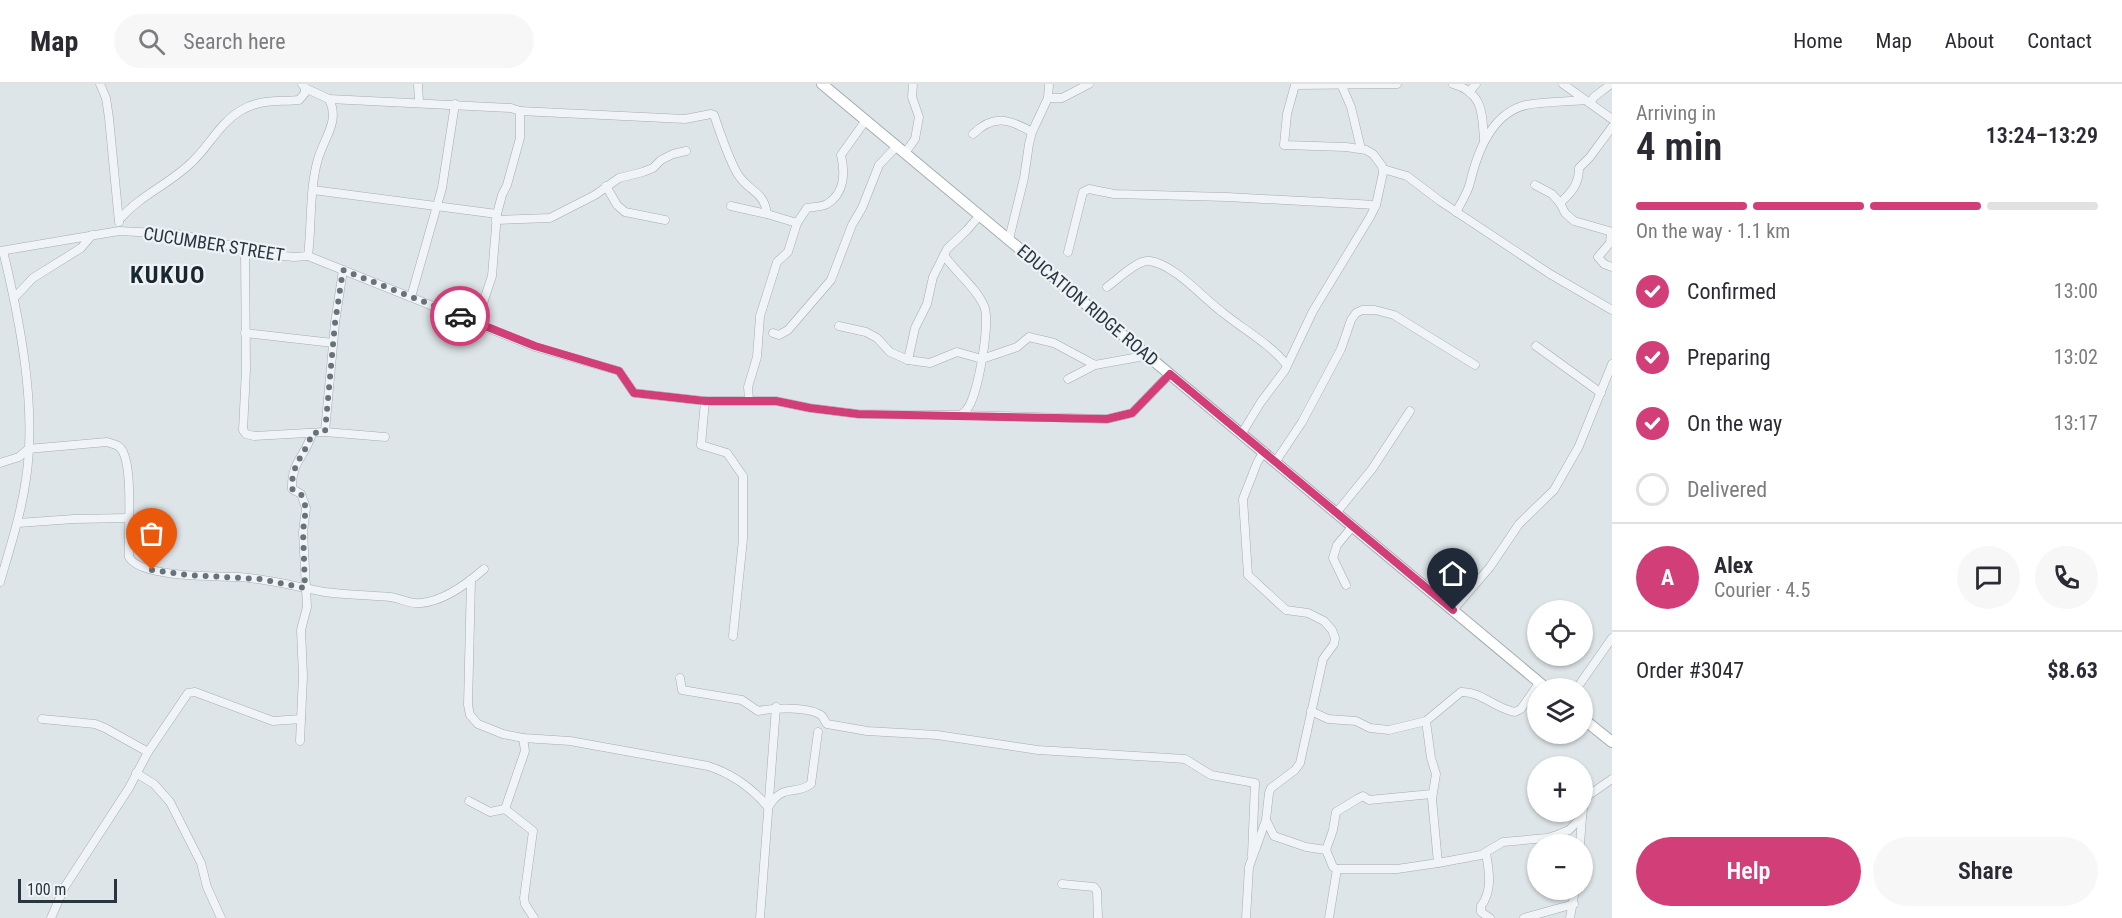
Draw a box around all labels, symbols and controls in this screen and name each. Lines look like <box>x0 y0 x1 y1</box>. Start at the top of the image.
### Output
search box <box>114 14 534 68</box>
text: Map <box>30 25 78 58</box>
icon: search <box>135 25 168 58</box>
text: Search here <box>183 29 286 54</box>
text: Home <box>1793 29 1843 53</box>
text: Map <box>1876 29 1912 53</box>
text: About <box>1945 29 1994 53</box>
text: Contact <box>2027 29 2092 53</box>
text: Arriving in <box>1636 101 1716 125</box>
text: 13:24–13:29 <box>1986 123 2098 148</box>
text: 4 min <box>1636 124 1722 170</box>
text: On the way · 1.1 km <box>1636 219 1790 243</box>
street label: CUCUMBER STREET <box>142 222 286 266</box>
street label: EDUCATION RIDGE ROAD <box>1013 240 1163 370</box>
district label: KUKUO <box>130 261 206 289</box>
icon: check <box>1636 275 1669 308</box>
text: Confirmed <box>1687 279 1776 304</box>
text: 13:00 <box>2054 279 2098 303</box>
courier <box>430 286 490 346</box>
icon: car <box>444 300 477 333</box>
icon: check <box>1636 341 1669 374</box>
text: Preparing <box>1687 345 1771 370</box>
text: 13:02 <box>2054 345 2098 369</box>
icon: check <box>1636 407 1669 440</box>
text: On the way <box>1687 411 1782 436</box>
text: 13:17 <box>2054 411 2098 435</box>
text: Delivered <box>1687 477 1767 502</box>
pin <box>126 508 177 570</box>
icon: bag <box>135 517 168 550</box>
button: chat <box>1957 546 2020 609</box>
button: phone <box>2035 546 2098 609</box>
pin <box>1427 548 1478 610</box>
text: Alex <box>1714 553 1753 578</box>
icon: home <box>1436 557 1469 590</box>
text: A <box>1661 565 1674 590</box>
text: Courier · 4.5 <box>1714 578 1810 602</box>
map controls <box>1527 600 1593 900</box>
button: locate <box>1527 600 1593 666</box>
text: Order #3047 <box>1636 658 1744 683</box>
text: $8.63 <box>2047 658 2098 683</box>
button: layers <box>1527 678 1593 744</box>
button: + <box>1527 756 1593 822</box>
button: − <box>1527 834 1593 900</box>
button: Help <box>1636 837 1861 906</box>
button: Share <box>1873 837 2098 906</box>
scale bar <box>18 876 117 904</box>
text: 100 m <box>27 880 66 899</box>

